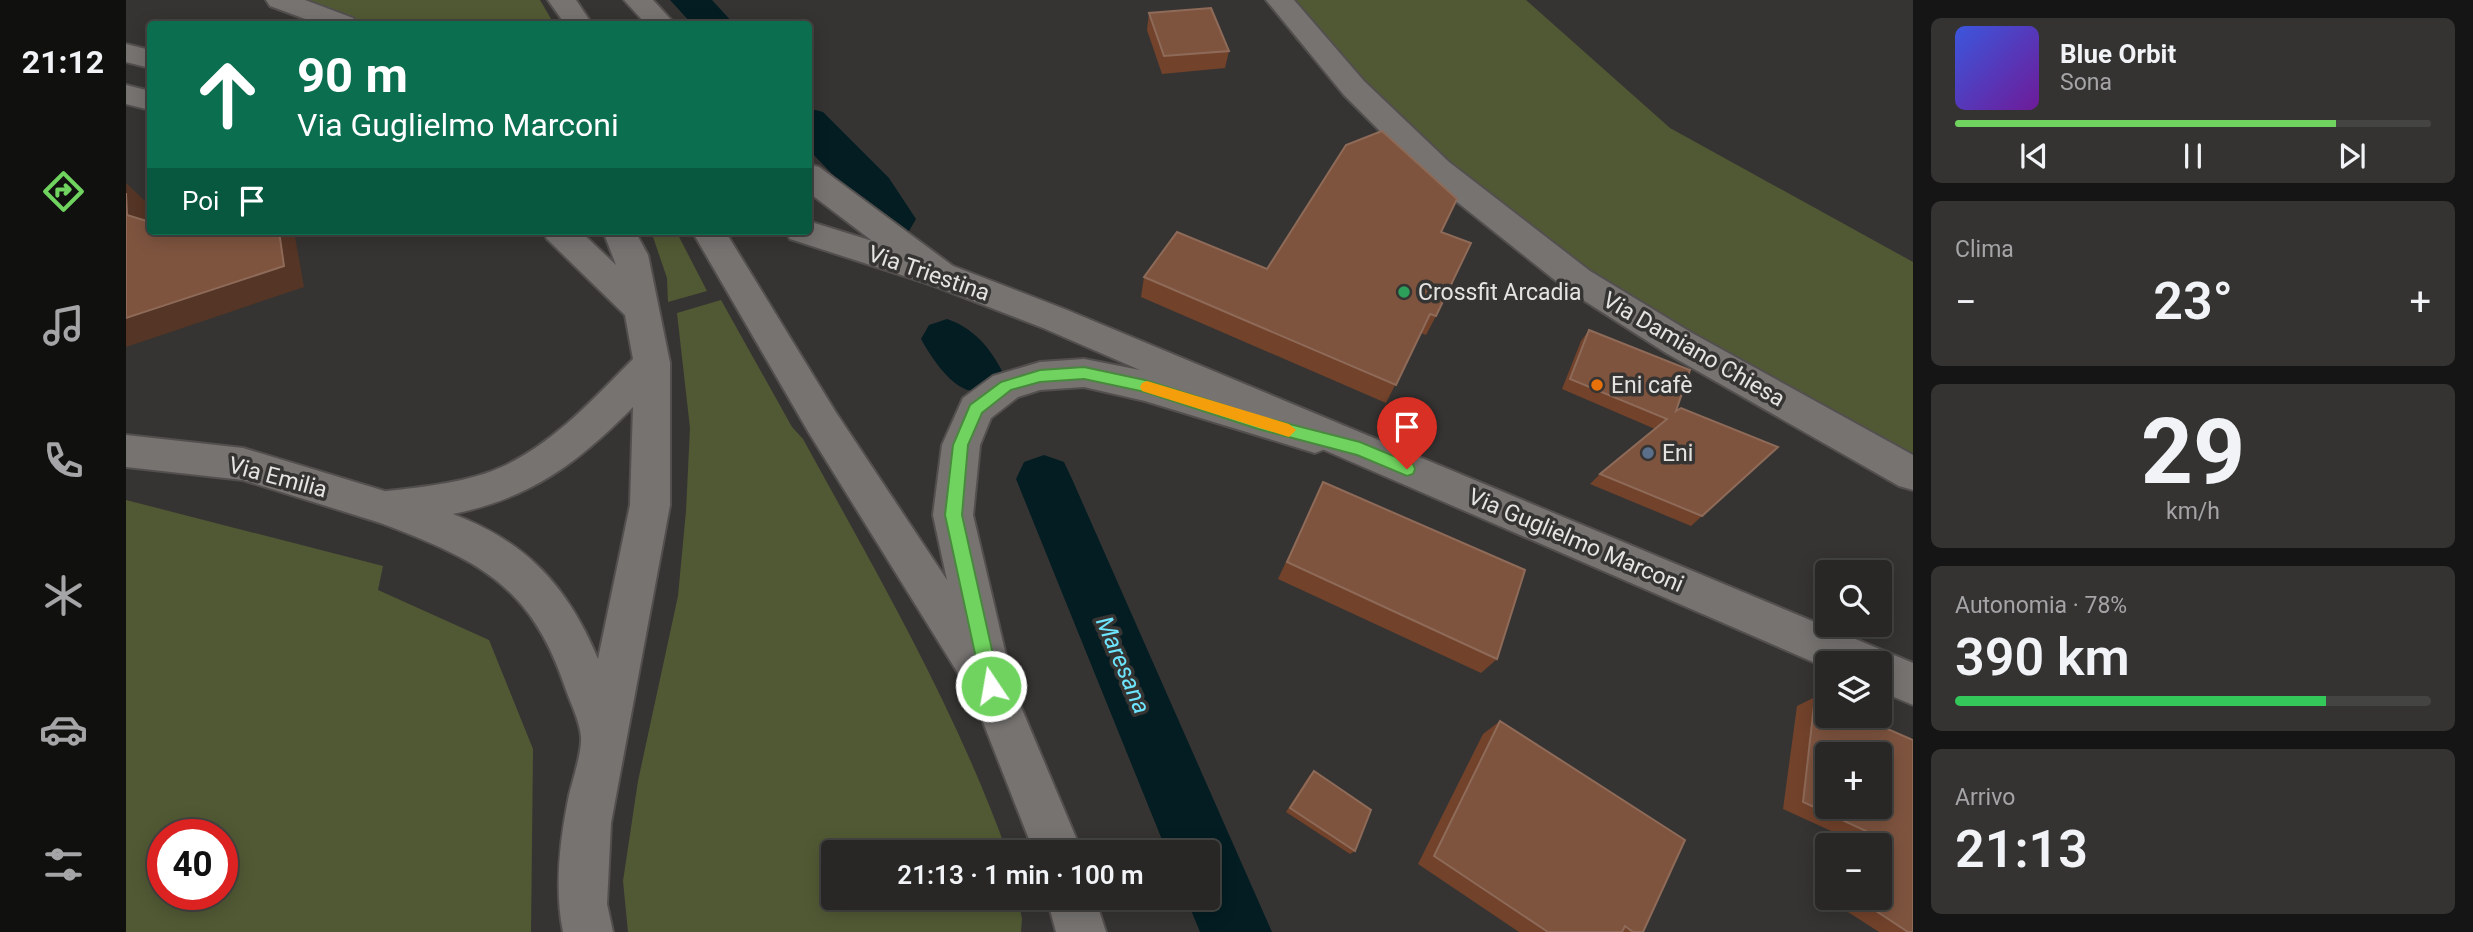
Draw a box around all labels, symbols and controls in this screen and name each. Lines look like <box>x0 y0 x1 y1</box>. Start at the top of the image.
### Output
text: Blue Orbit <box>2060 39 2176 69</box>
text: 21:12 <box>22 43 104 81</box>
text: 90 m <box>297 47 408 104</box>
icon: ahead <box>182 49 273 140</box>
text: Sona <box>2060 69 2112 96</box>
text: Via Guglielmo Marconi <box>297 106 619 144</box>
icon: previous <box>2015 137 2053 175</box>
icon: pause <box>2174 137 2212 175</box>
icon: next <box>2333 137 2371 175</box>
icon: directions <box>39 167 88 216</box>
icon: arrive <box>233 182 271 220</box>
text: Poi <box>182 186 219 216</box>
text: Clima <box>1955 236 2014 263</box>
street label: Via Triestina <box>865 240 993 307</box>
text: 23° <box>2153 271 2233 332</box>
place label: Crossfit Arcadia <box>1418 279 1582 306</box>
text: − <box>1955 280 1977 324</box>
text: + <box>2409 280 2431 324</box>
marker: Crossfit Arcadia <box>1396 284 1412 300</box>
street label: Via Damiano Chiesa <box>1598 286 1790 413</box>
icon: music <box>39 301 88 350</box>
place label: Eni cafè <box>1611 372 1693 399</box>
marker: Eni cafè <box>1589 377 1605 393</box>
pin <box>1377 397 1437 469</box>
text: 29 <box>2141 399 2245 505</box>
icon: arrive <box>1388 408 1426 446</box>
icon: phone <box>39 436 88 485</box>
place label: Eni <box>1662 440 1693 467</box>
marker: Eni <box>1640 445 1656 461</box>
street label: Via Emilia <box>226 451 330 504</box>
street label: Via Guglielmo Marconi <box>1464 483 1688 598</box>
text: km/h <box>2166 498 2220 525</box>
map controls <box>1815 560 1892 910</box>
button: search <box>1815 560 1892 637</box>
icon: climate <box>39 571 88 620</box>
text: Autonomia · 78% <box>1955 592 2127 619</box>
water label: Maresana <box>1090 612 1156 718</box>
text: 390 km <box>1955 627 2130 688</box>
position arrow <box>954 649 1028 723</box>
button: layers <box>1815 651 1892 728</box>
icon: car <box>39 705 88 754</box>
button: + <box>1815 742 1892 819</box>
text: Arrivo <box>1955 784 2015 811</box>
speed limit sign: 40 <box>147 819 238 910</box>
text: 21:13 <box>1955 819 2088 880</box>
button: − <box>1815 833 1892 910</box>
icon: filters <box>39 840 88 889</box>
text: 21:13 · 1 min · 100 m <box>897 860 1144 890</box>

